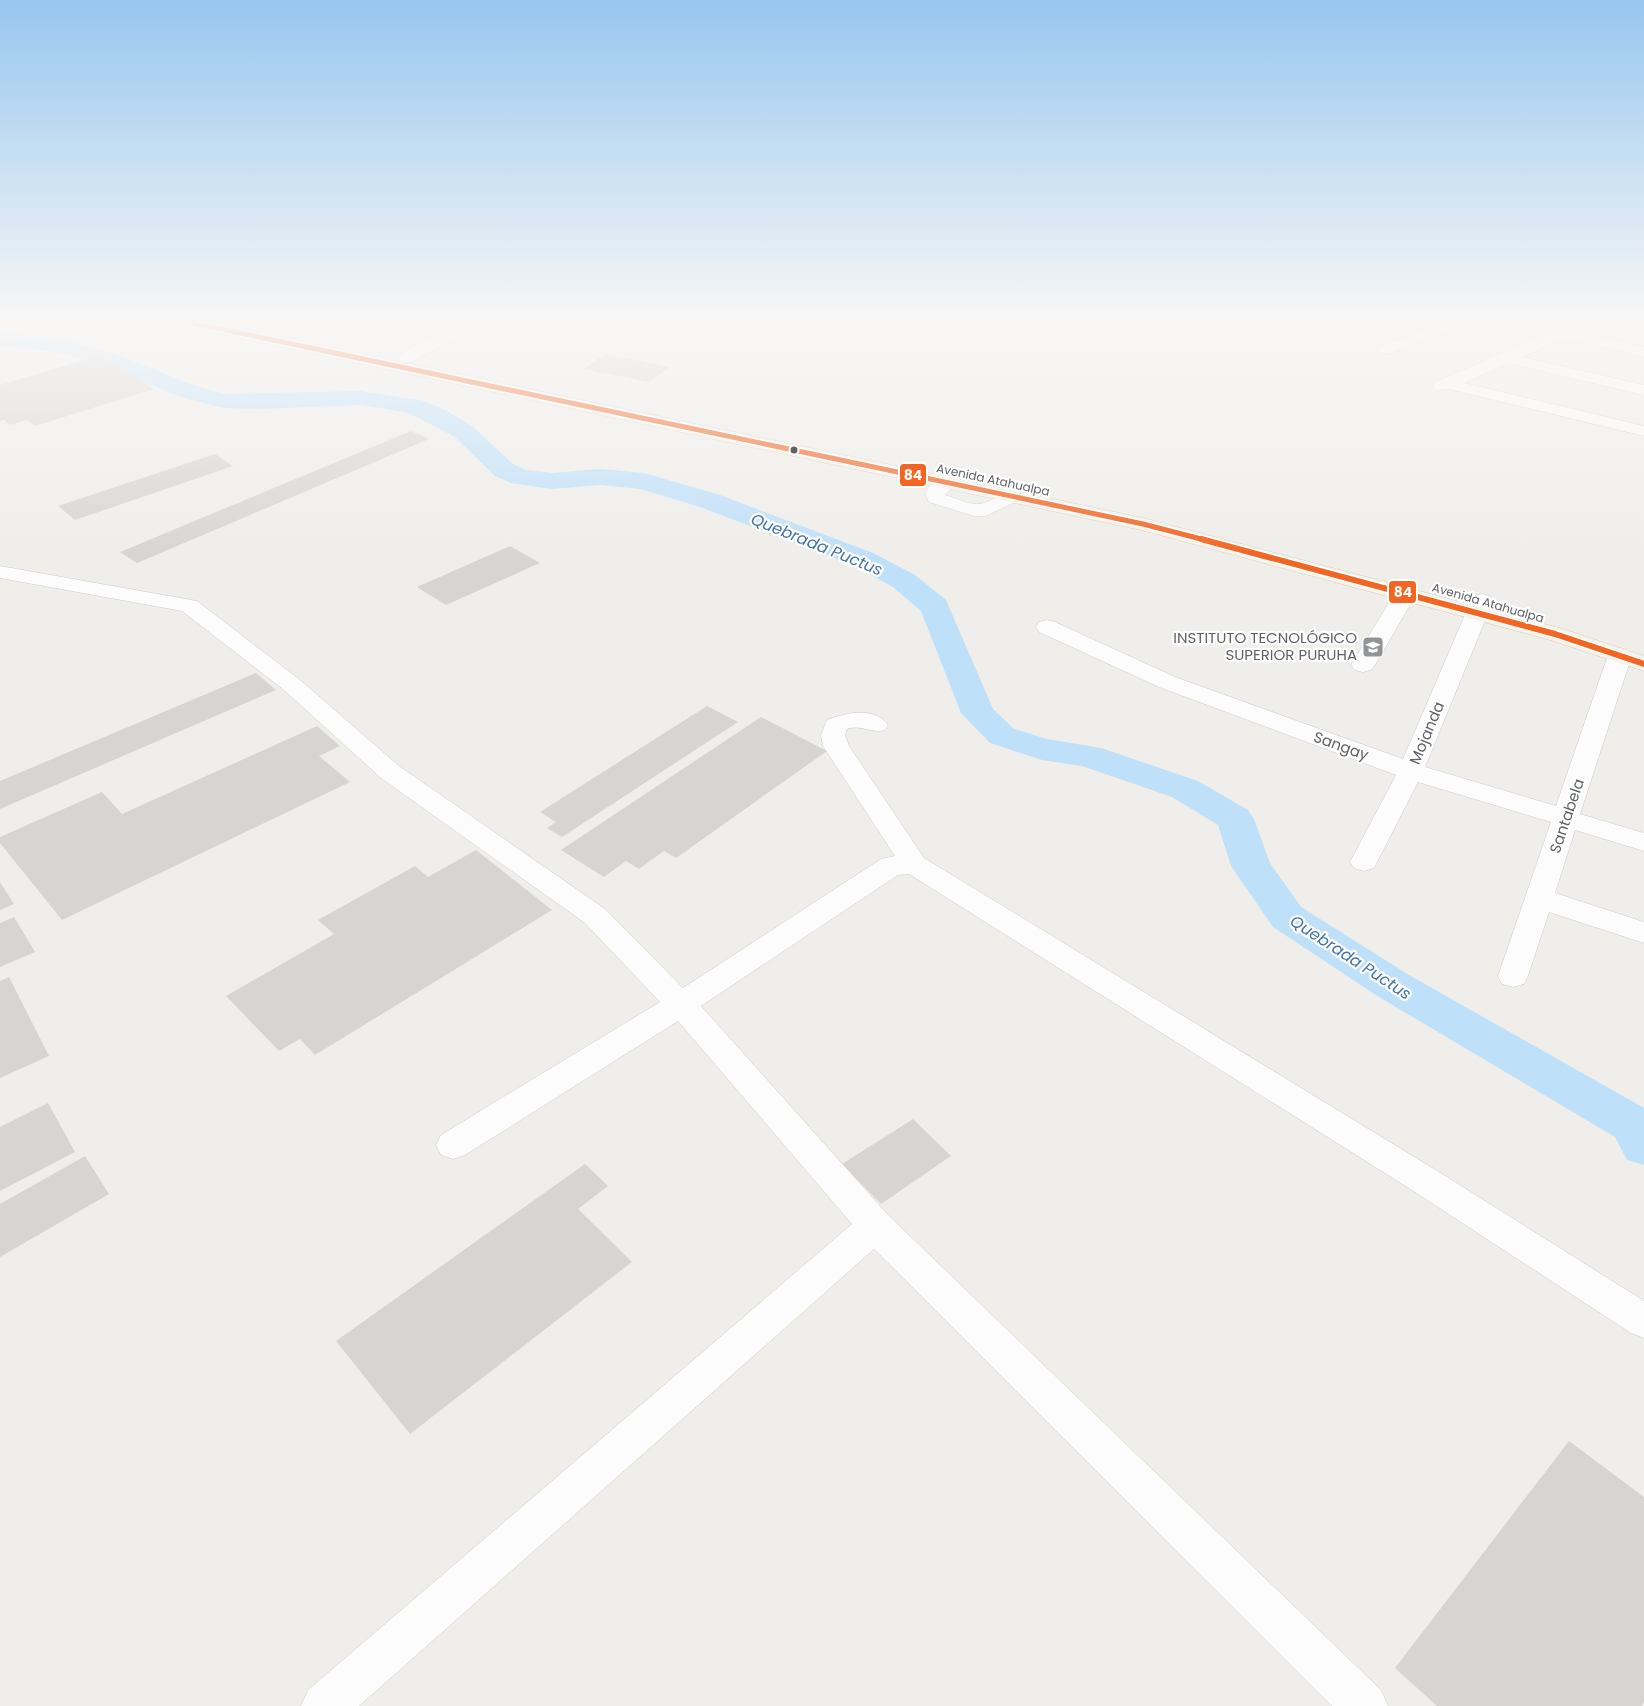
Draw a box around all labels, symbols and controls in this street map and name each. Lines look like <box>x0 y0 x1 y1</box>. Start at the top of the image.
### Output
unlabelled marker <box>789 445 799 455</box>
street label: Avenida Atahualpa <box>935 459 1051 500</box>
line badge: 84 <box>899 463 927 487</box>
text: 84 <box>904 465 922 485</box>
water label: Quebrada Puctus <box>747 508 886 581</box>
street label: Avenida Atahualpa <box>1430 578 1546 627</box>
line badge: 84 <box>1388 580 1417 604</box>
text: 84 <box>1394 582 1412 602</box>
place label: INSTITUTO TECNOLÓGICO SUPERIOR PURUHA <box>1173 627 1357 665</box>
school or university icon: INSTITUTO TECNOLÓGICO SUPERIOR PURUHA <box>1361 635 1385 659</box>
street label: Mojanda <box>1404 698 1449 767</box>
street label: Sangay <box>1311 726 1372 765</box>
street label: Santabela <box>1544 776 1589 856</box>
water label: Quebrada Puctus <box>1286 910 1416 1005</box>

